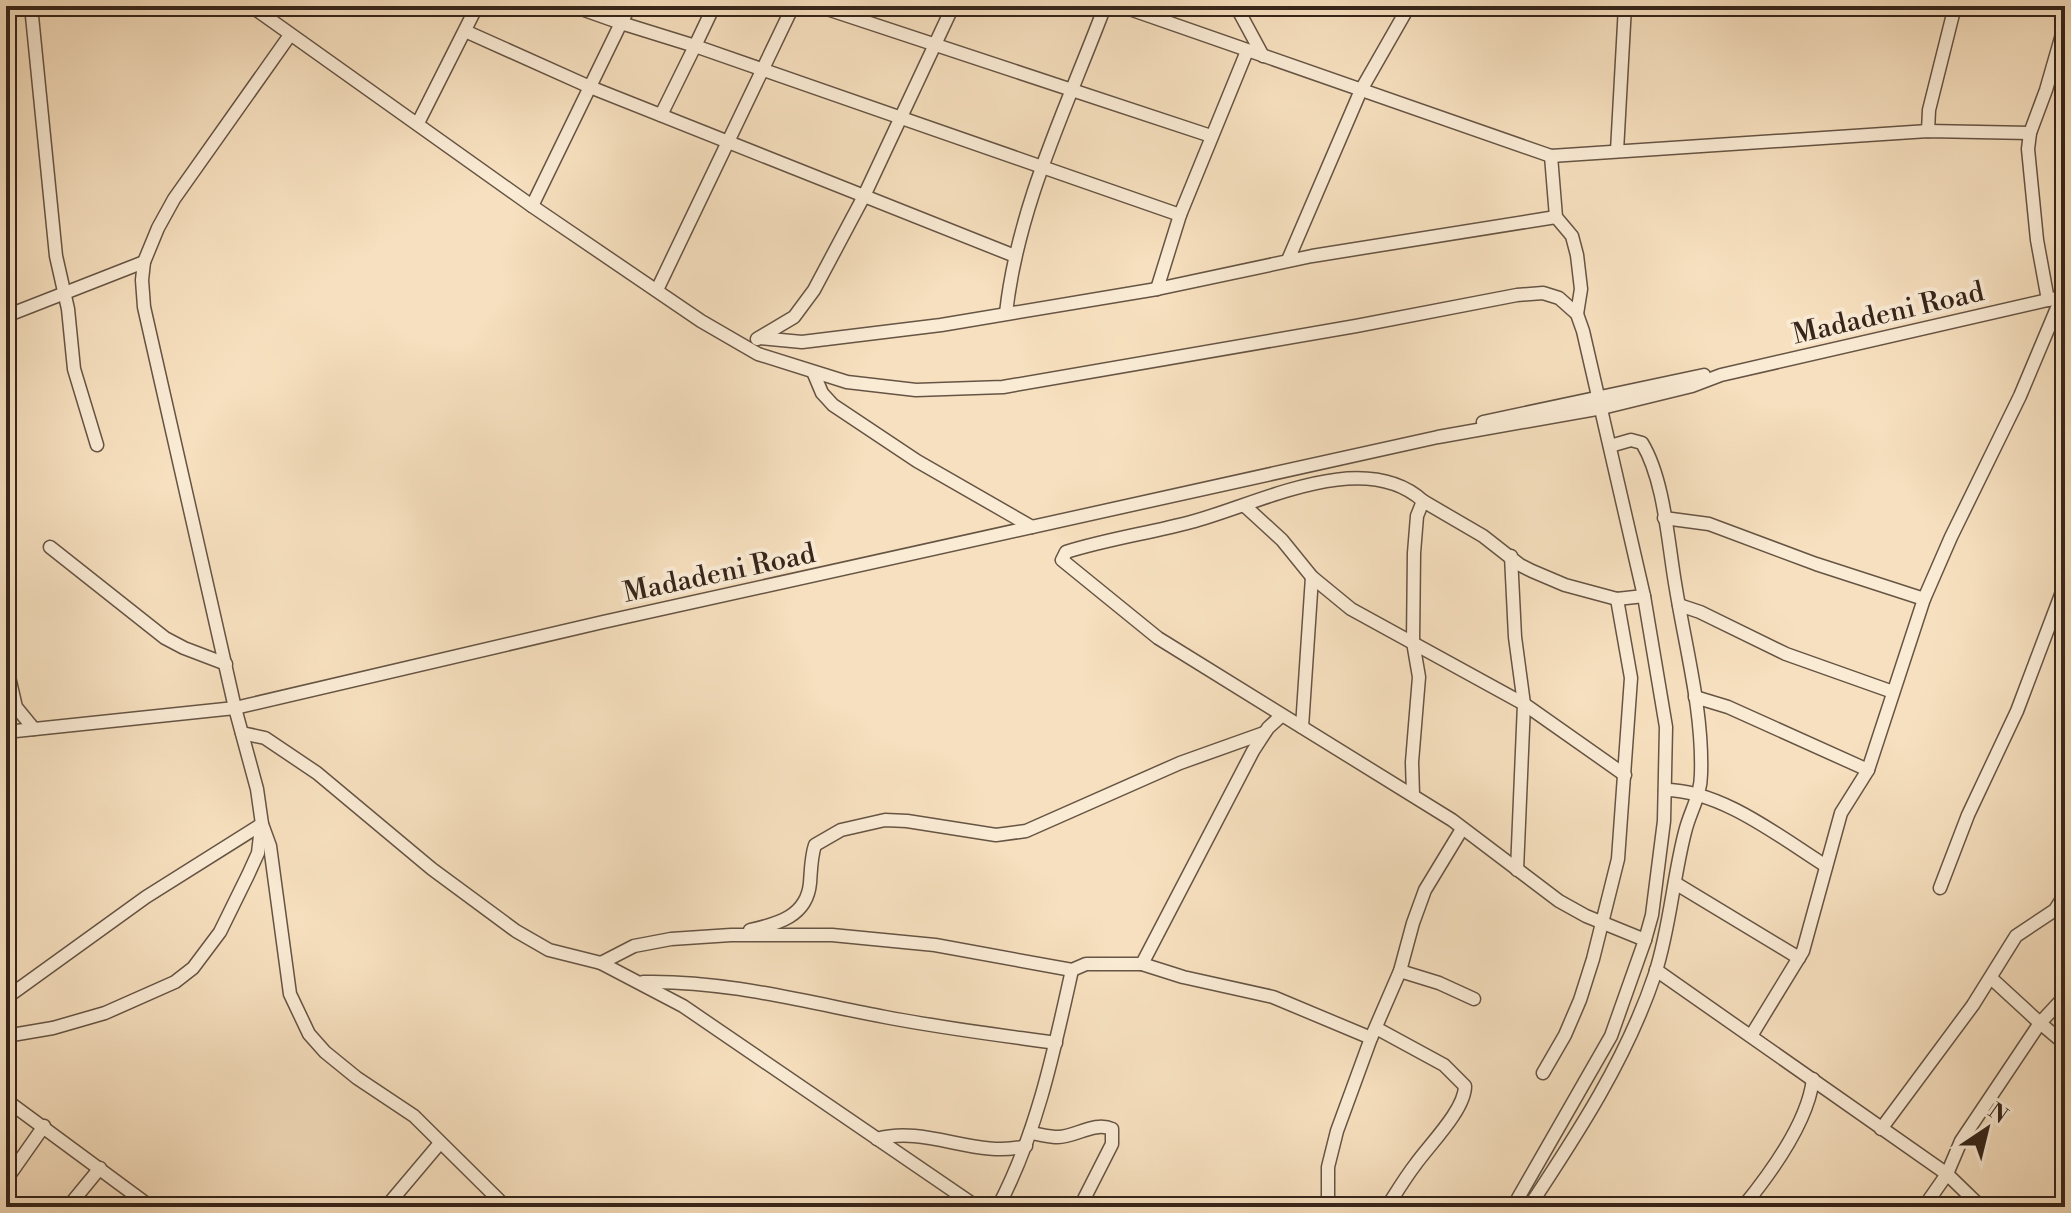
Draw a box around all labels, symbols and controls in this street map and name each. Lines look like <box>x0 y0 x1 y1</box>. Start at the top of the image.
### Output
street label: Madadeni Road <box>1789 274 1988 353</box>
street label: Madadeni Road <box>620 536 819 611</box>
north arrow <box>1947 1089 2027 1169</box>
text: N <box>1983 1098 2013 1130</box>

